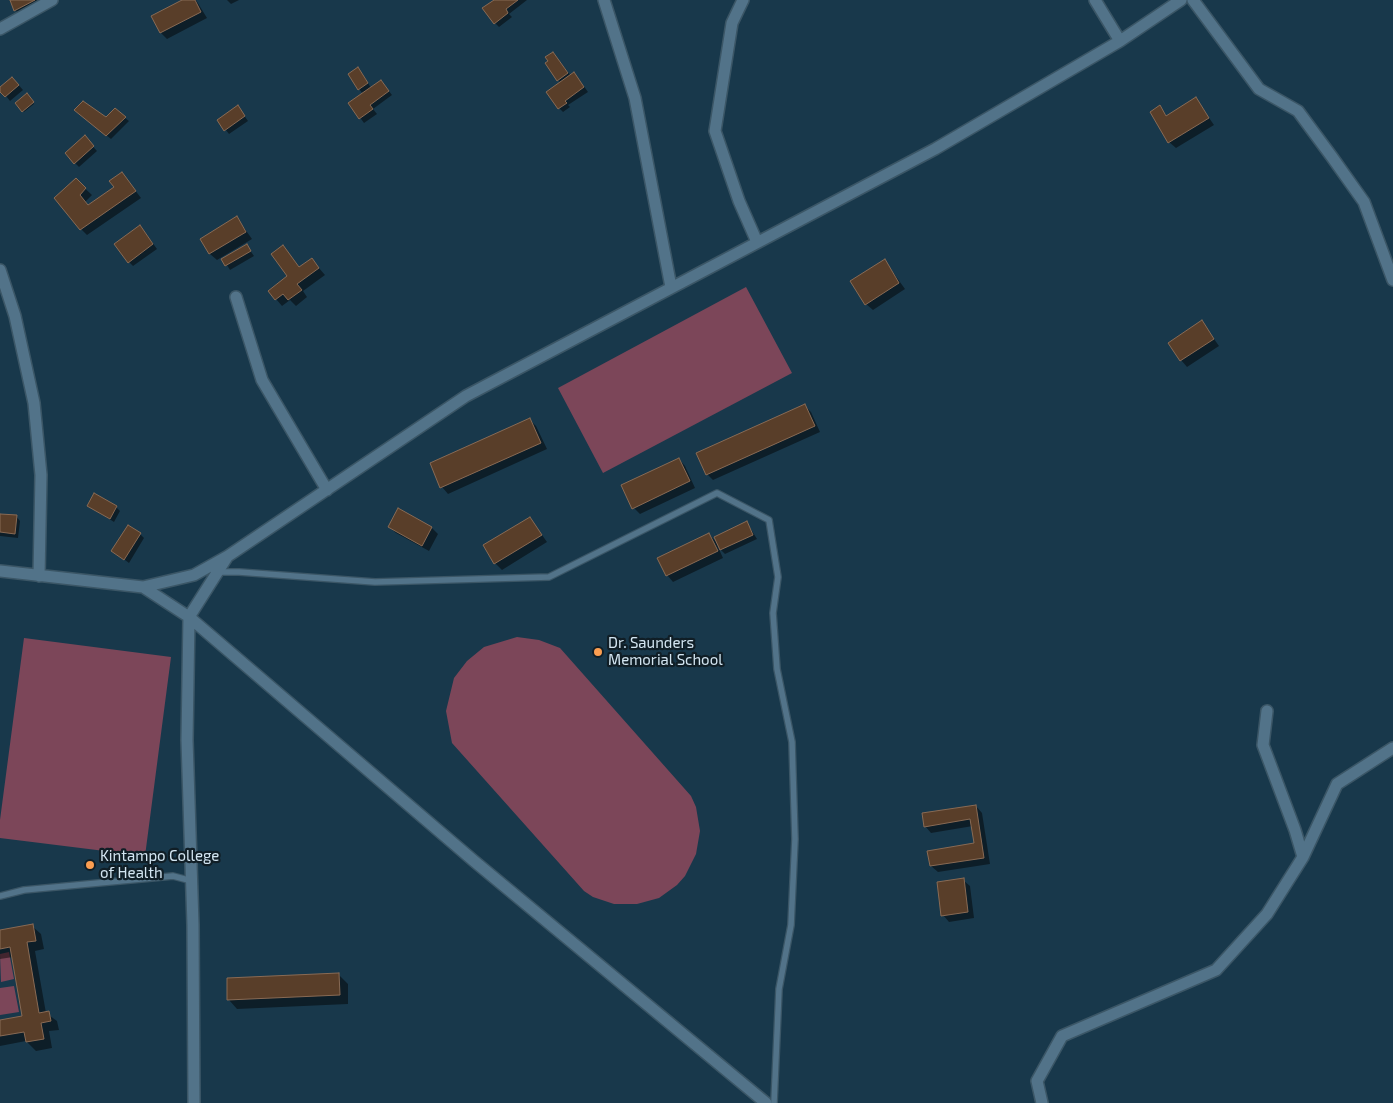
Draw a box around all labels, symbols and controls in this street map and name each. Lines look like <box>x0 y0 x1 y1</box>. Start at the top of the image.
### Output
place label: Dr. Saunders Memorial School <box>608 634 723 669</box>
marker: Dr. Saunders Memorial School <box>592 646 604 658</box>
place label: Kintampo College of Health <box>100 847 219 882</box>
marker: Kintampo College of Health <box>84 859 96 871</box>

